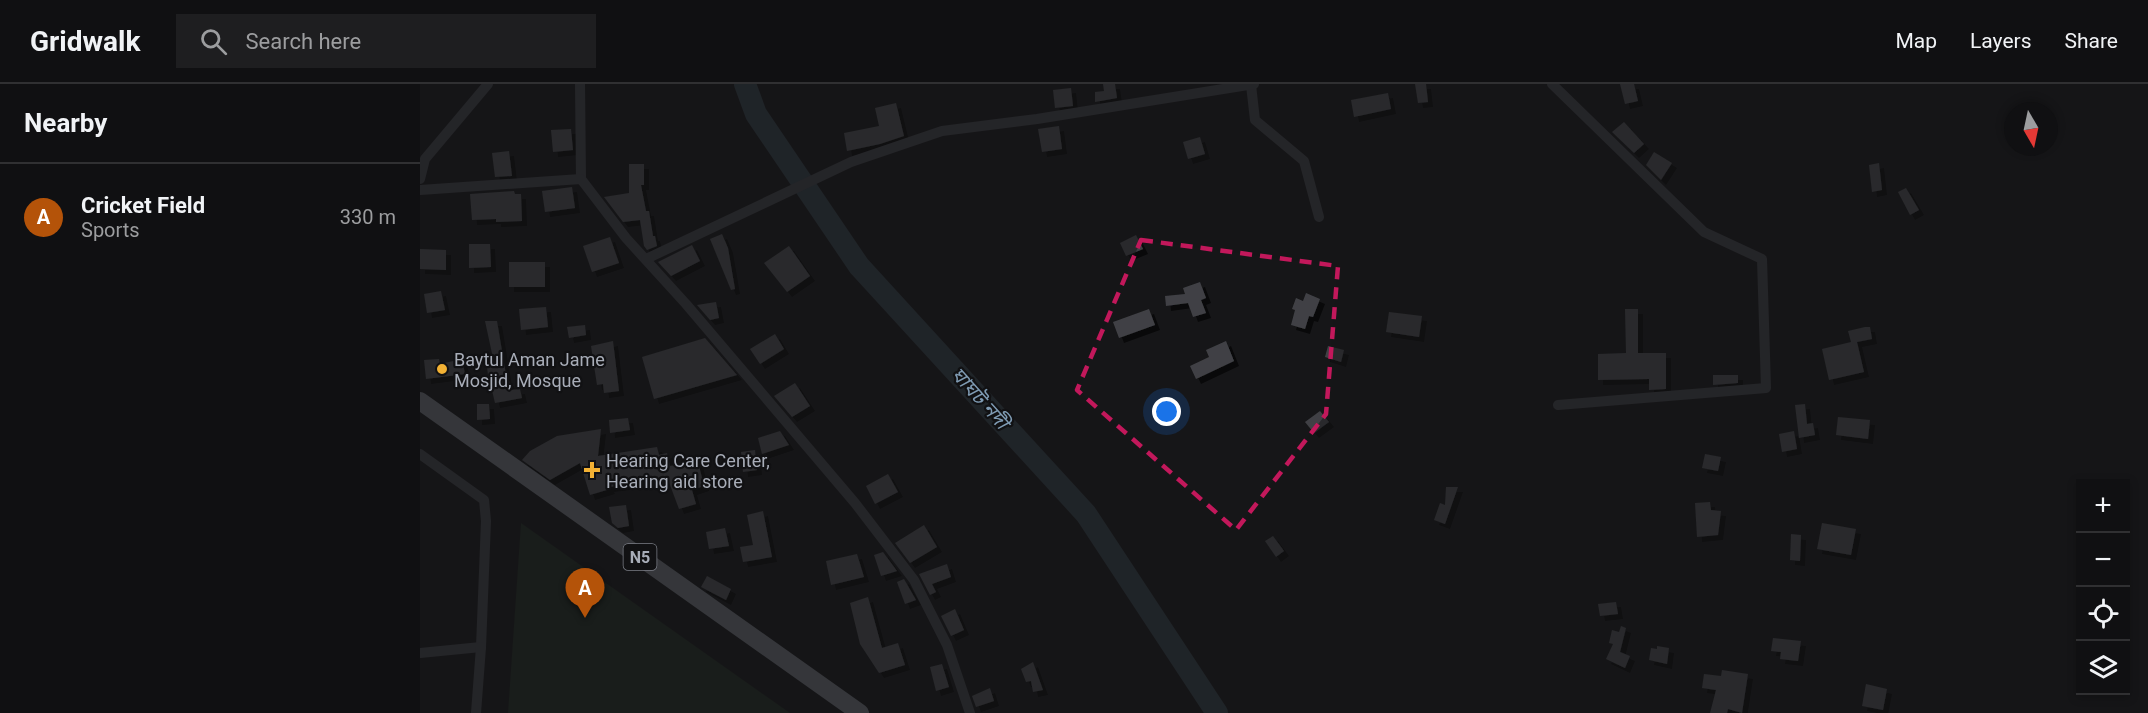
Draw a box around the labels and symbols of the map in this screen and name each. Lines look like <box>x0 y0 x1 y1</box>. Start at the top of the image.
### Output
north arrow <box>2004 102 2058 156</box>
place label: Baytul Aman Jame Mosjid, Mosque <box>454 349 605 391</box>
marker: Baytul Aman Jame Mosjid, Mosque <box>435 362 449 376</box>
water label: ঘাঘট নদী <box>946 362 1016 436</box>
your location <box>1152 397 1181 426</box>
place label: Hearing Care Center, Hearing aid store <box>606 450 770 492</box>
marker: Hearing Care Center, Hearing aid store <box>583 461 601 479</box>
road number: N5 <box>624 544 656 570</box>
pin: A <box>566 568 604 618</box>

